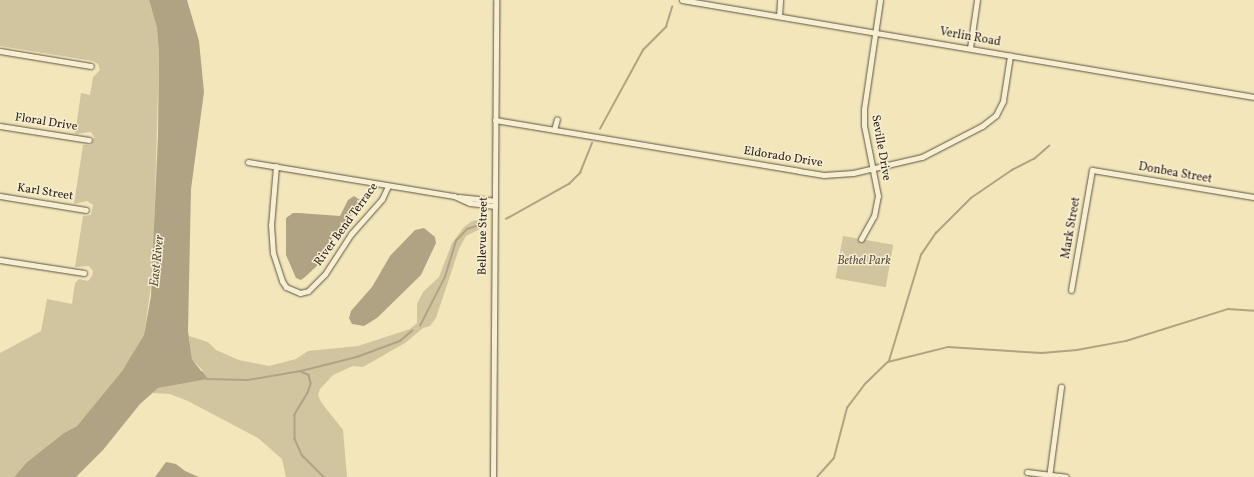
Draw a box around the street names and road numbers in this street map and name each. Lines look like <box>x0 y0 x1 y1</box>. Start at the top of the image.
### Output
street label: Verlin Road <box>938 26 1002 50</box>
street label: Floral Drive <box>14 111 78 135</box>
street label: Seville Drive <box>867 114 893 182</box>
street label: Eldorado Drive <box>742 145 824 171</box>
street label: Donbea Street <box>1137 160 1213 188</box>
street label: River Bend Terrace <box>312 180 382 270</box>
street label: Karl Street <box>16 181 74 205</box>
street label: Mark Street <box>1059 196 1085 260</box>
street label: Bellevue Street <box>476 197 492 275</box>

